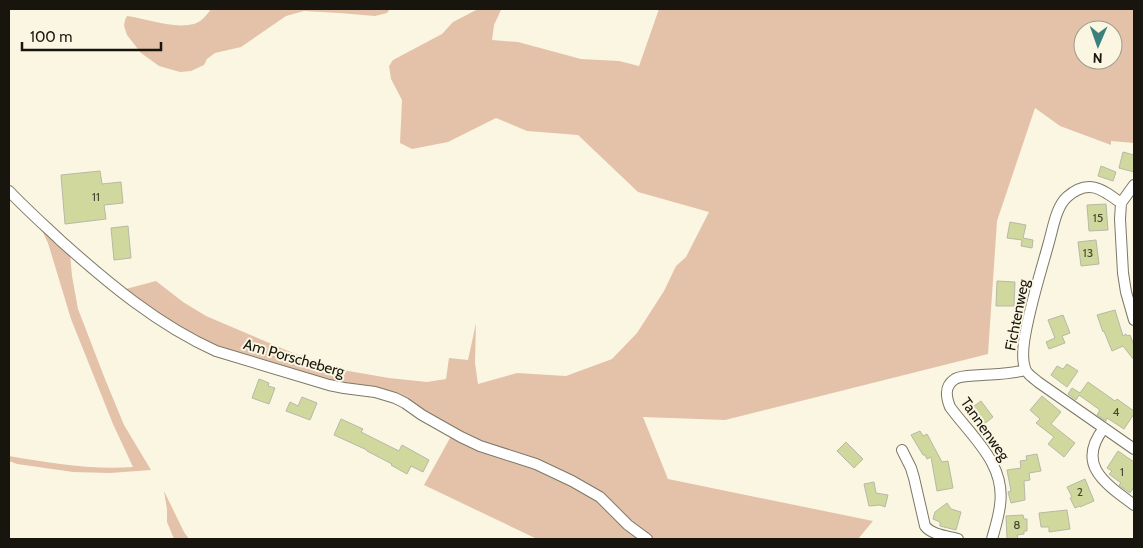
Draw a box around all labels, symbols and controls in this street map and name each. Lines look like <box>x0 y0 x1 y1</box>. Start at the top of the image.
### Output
scale bar <box>22 20 161 52</box>
north arrow <box>1073 20 1123 70</box>
text: 100 m <box>30 28 72 46</box>
text: N <box>1092 49 1103 67</box>
house number: 11 <box>92 189 100 204</box>
house number: 15 <box>1093 210 1103 225</box>
house number: 13 <box>1083 245 1093 260</box>
street label: Fichtenweg <box>1001 277 1033 352</box>
street label: Am Porscheberg <box>241 335 347 381</box>
street label: Tannenweg <box>957 394 1014 464</box>
house number: 4 <box>1113 404 1120 419</box>
house number: 1 <box>1120 464 1124 479</box>
house number: 2 <box>1077 484 1083 499</box>
house number: 8 <box>1013 517 1021 532</box>

